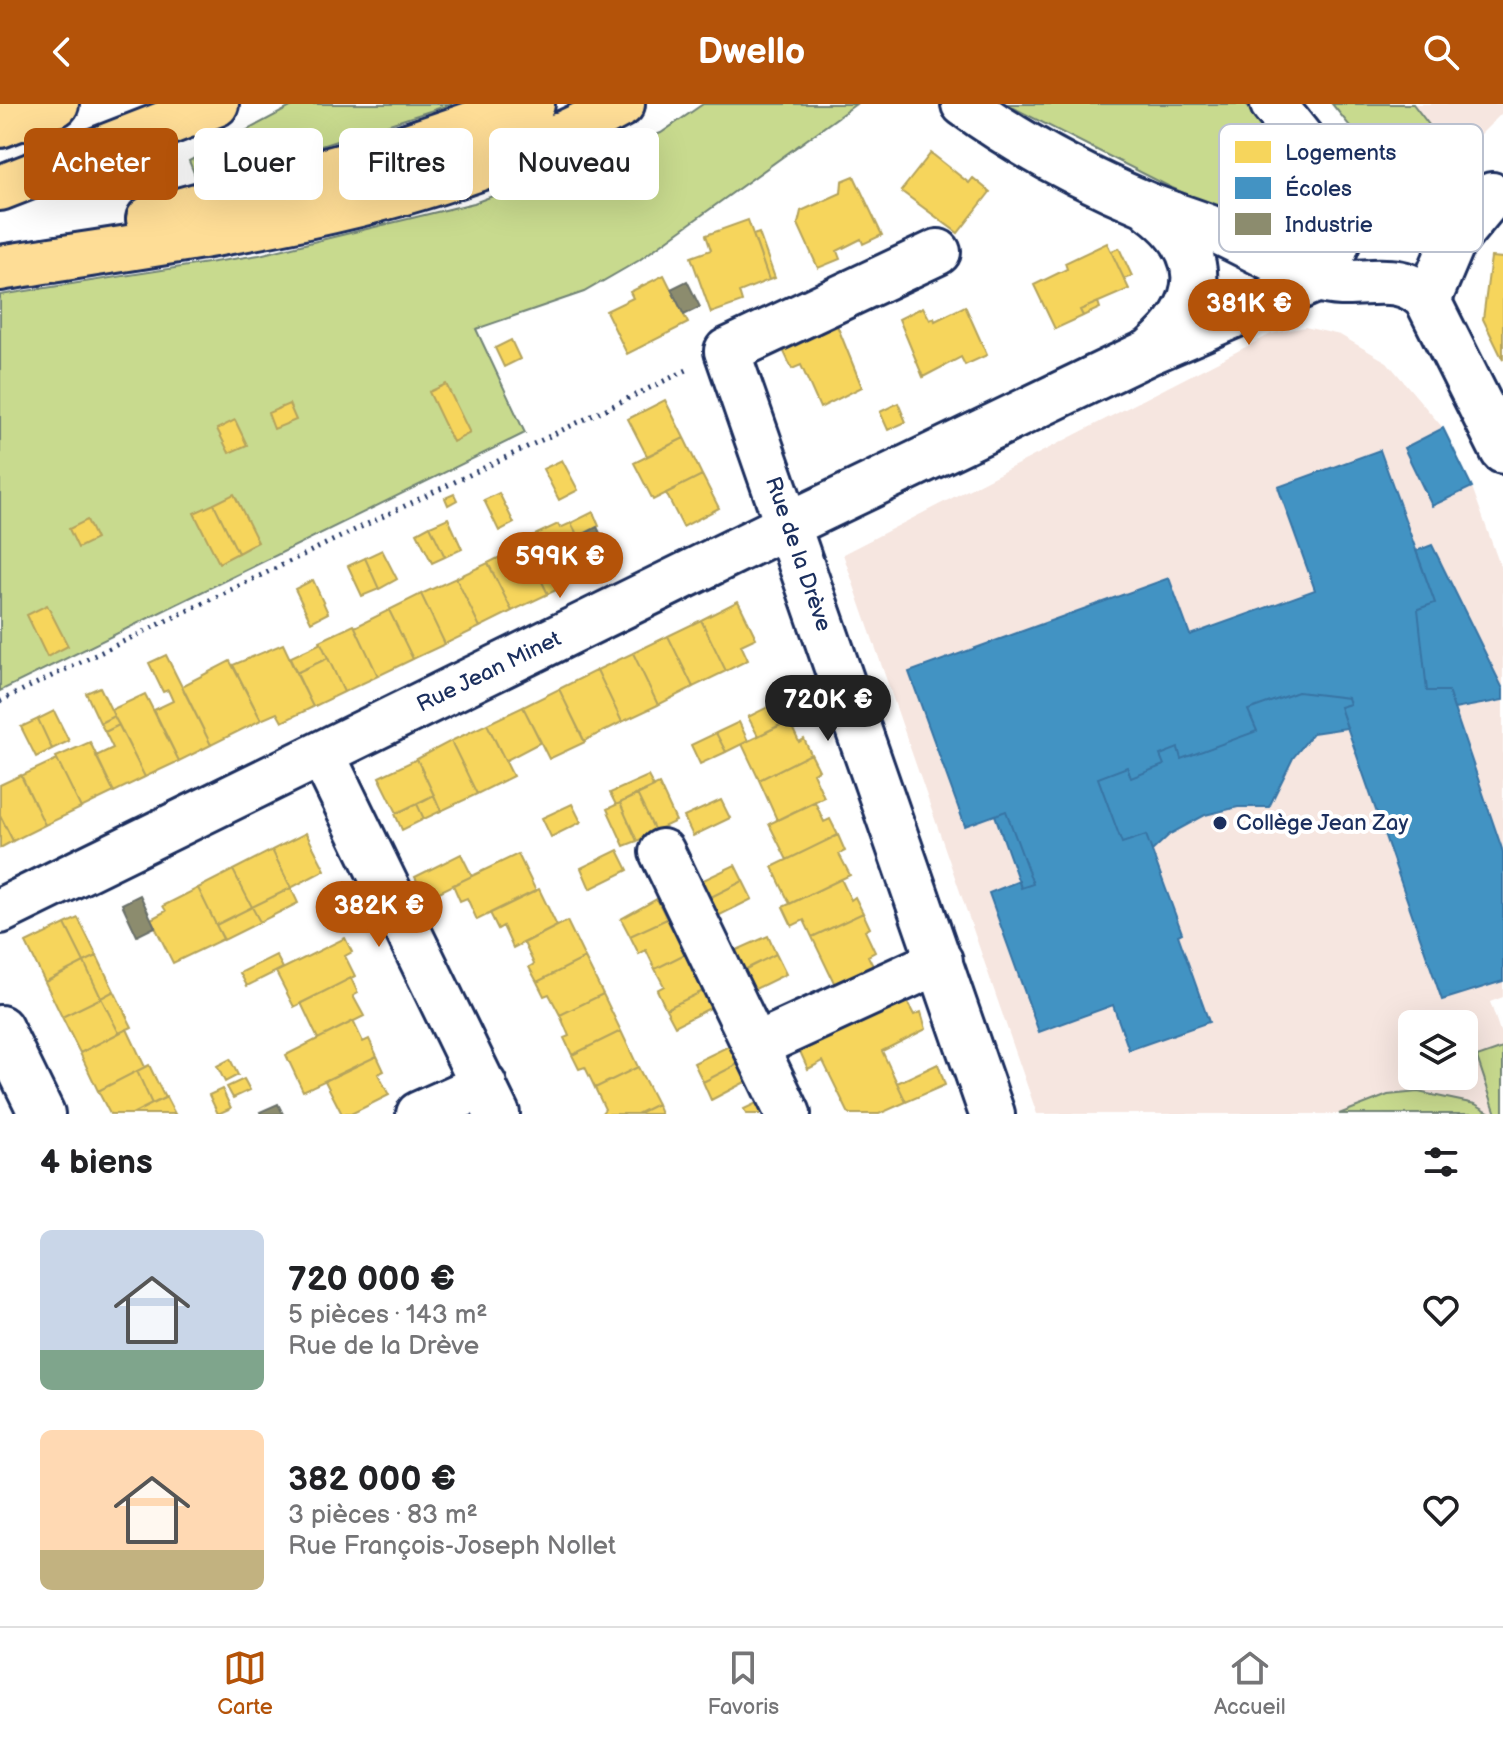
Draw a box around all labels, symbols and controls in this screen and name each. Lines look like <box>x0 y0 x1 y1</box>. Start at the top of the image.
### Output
icon: back <box>40 30 84 74</box>
icon: search <box>1419 30 1463 74</box>
text: Dwello <box>698 31 805 74</box>
legend <box>1219 124 1483 252</box>
chip: Acheter <box>24 128 178 200</box>
chip: Louer <box>194 128 323 200</box>
chip: Filtres <box>339 128 473 200</box>
chip: Nouveau <box>489 128 659 200</box>
text: Logements <box>1285 140 1396 167</box>
text: Écoles <box>1285 175 1352 203</box>
text: Industrie <box>1285 212 1373 239</box>
pin: 381K € <box>1184 279 1314 347</box>
text: 381K € <box>1206 289 1292 320</box>
street label: Rue de la Drève <box>759 473 837 635</box>
pin: 599K € <box>495 532 625 600</box>
text: 599K € <box>515 542 605 573</box>
street label: Rue Jean Minet <box>413 625 566 719</box>
pin: 720K € <box>763 675 893 743</box>
text: 720K € <box>783 685 873 716</box>
place label: Collège Jean Zay <box>1236 810 1408 837</box>
marker: Collège Jean Zay <box>1211 814 1229 832</box>
pin: 382K € <box>314 881 444 949</box>
text: 382K € <box>334 891 424 922</box>
map controls <box>1398 1010 1478 1090</box>
button: layers <box>1398 1010 1478 1090</box>
icon: filters <box>1419 1140 1463 1184</box>
text: 4 biens <box>40 1142 153 1183</box>
text: 720 000 € <box>288 1259 455 1300</box>
icon: home <box>104 1262 200 1358</box>
icon: heart <box>1419 1288 1463 1332</box>
text: 5 pièces · 143 m² <box>288 1300 487 1331</box>
text: Rue de la Drève <box>288 1331 479 1362</box>
text: 382 000 € <box>288 1459 456 1500</box>
icon: home <box>104 1462 200 1558</box>
icon: heart <box>1419 1488 1463 1532</box>
text: 3 pièces · 83 m² <box>288 1500 478 1531</box>
text: Rue François-Joseph Nollet <box>288 1531 616 1562</box>
tab: Carte <box>217 1646 273 1721</box>
tab: Favoris <box>707 1646 779 1721</box>
tab: Accueil <box>1214 1646 1286 1721</box>

